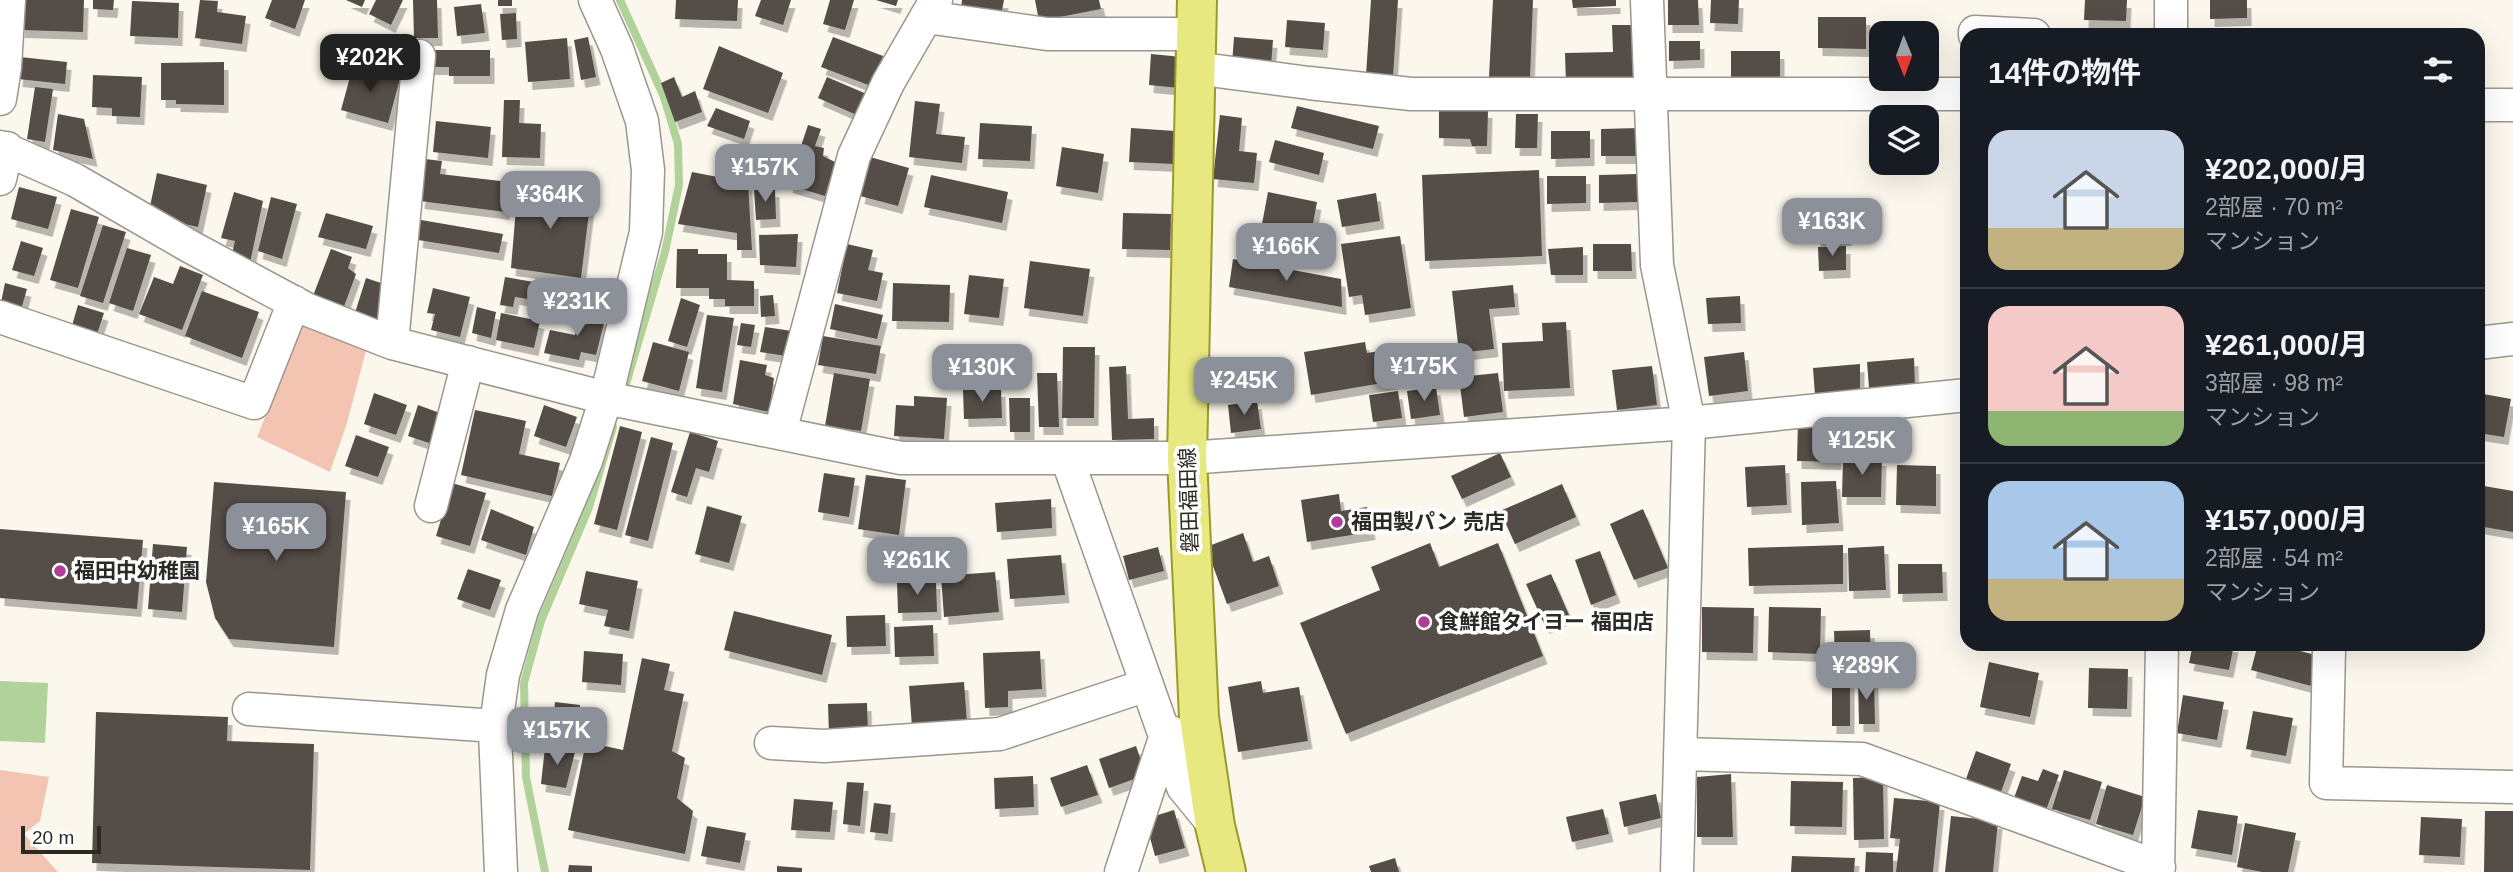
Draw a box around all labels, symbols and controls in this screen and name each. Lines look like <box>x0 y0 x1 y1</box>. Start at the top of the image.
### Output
north arrow <box>1869 21 1939 91</box>
map controls <box>1869 21 1939 175</box>
pin: ¥202K <box>321 34 419 94</box>
text: ¥202K <box>336 44 404 70</box>
icon: filters <box>2419 51 2457 89</box>
text: 14件の物件 <box>1988 56 2141 89</box>
button: layers <box>1869 105 1939 175</box>
pin: ¥157K <box>716 144 814 204</box>
text: ¥202,000/月 <box>2205 152 2368 185</box>
text: ¥157K <box>731 154 799 180</box>
icon: home <box>2044 158 2128 242</box>
pin: ¥364K <box>501 172 599 231</box>
text: ¥364K <box>516 181 584 207</box>
text: 2部屋 · 70 m² <box>2205 194 2343 220</box>
pin: ¥163K <box>1783 198 1881 258</box>
text: ¥163K <box>1798 208 1866 234</box>
pin: ¥166K <box>1237 224 1335 283</box>
text: マンション <box>2205 228 2320 254</box>
text: ¥166K <box>1252 233 1320 259</box>
pin: ¥231K <box>528 278 626 338</box>
text: ¥231K <box>543 288 611 314</box>
text: ¥261,000/月 <box>2205 328 2368 361</box>
icon: home <box>2044 334 2128 418</box>
pin: ¥130K <box>933 344 1031 404</box>
pin: ¥175K <box>1375 344 1473 403</box>
text: ¥175K <box>1390 353 1458 379</box>
text: ¥130K <box>948 354 1016 380</box>
pin: ¥245K <box>1195 358 1293 417</box>
text: ¥245K <box>1210 367 1278 393</box>
text: 3部屋 · 98 m² <box>2205 370 2343 396</box>
text: マンション <box>2205 404 2320 430</box>
pin: ¥125K <box>1813 418 1911 477</box>
text: ¥125K <box>1828 427 1896 453</box>
street label: 磐田福田線 <box>1175 447 1202 553</box>
text: ¥157,000/月 <box>2205 503 2368 536</box>
pin: ¥165K <box>227 504 325 563</box>
icon: home <box>2044 509 2128 593</box>
place label: 福田製パン 売店 <box>1351 510 1505 533</box>
text: ¥165K <box>242 513 310 539</box>
marker: 福田製パン 売店 <box>1329 514 1345 530</box>
pin: ¥261K <box>868 538 966 597</box>
text: 2部屋 · 54 m² <box>2205 545 2343 571</box>
text: ¥261K <box>883 547 951 573</box>
place label: 福田中幼稚園 <box>74 559 200 582</box>
marker: 福田中幼稚園 <box>52 563 68 579</box>
text: マンション <box>2205 579 2320 605</box>
place label: 食鮮館タイヨー 福田店 <box>1438 610 1654 633</box>
marker: 食鮮館タイヨー 福田店 <box>1416 614 1432 630</box>
pin: ¥289K <box>1817 642 1915 702</box>
text: ¥289K <box>1832 652 1900 678</box>
pin: ¥157K <box>508 708 606 767</box>
text: ¥157K <box>523 717 591 743</box>
scale bar <box>21 823 102 855</box>
text: 20 m <box>32 827 74 848</box>

